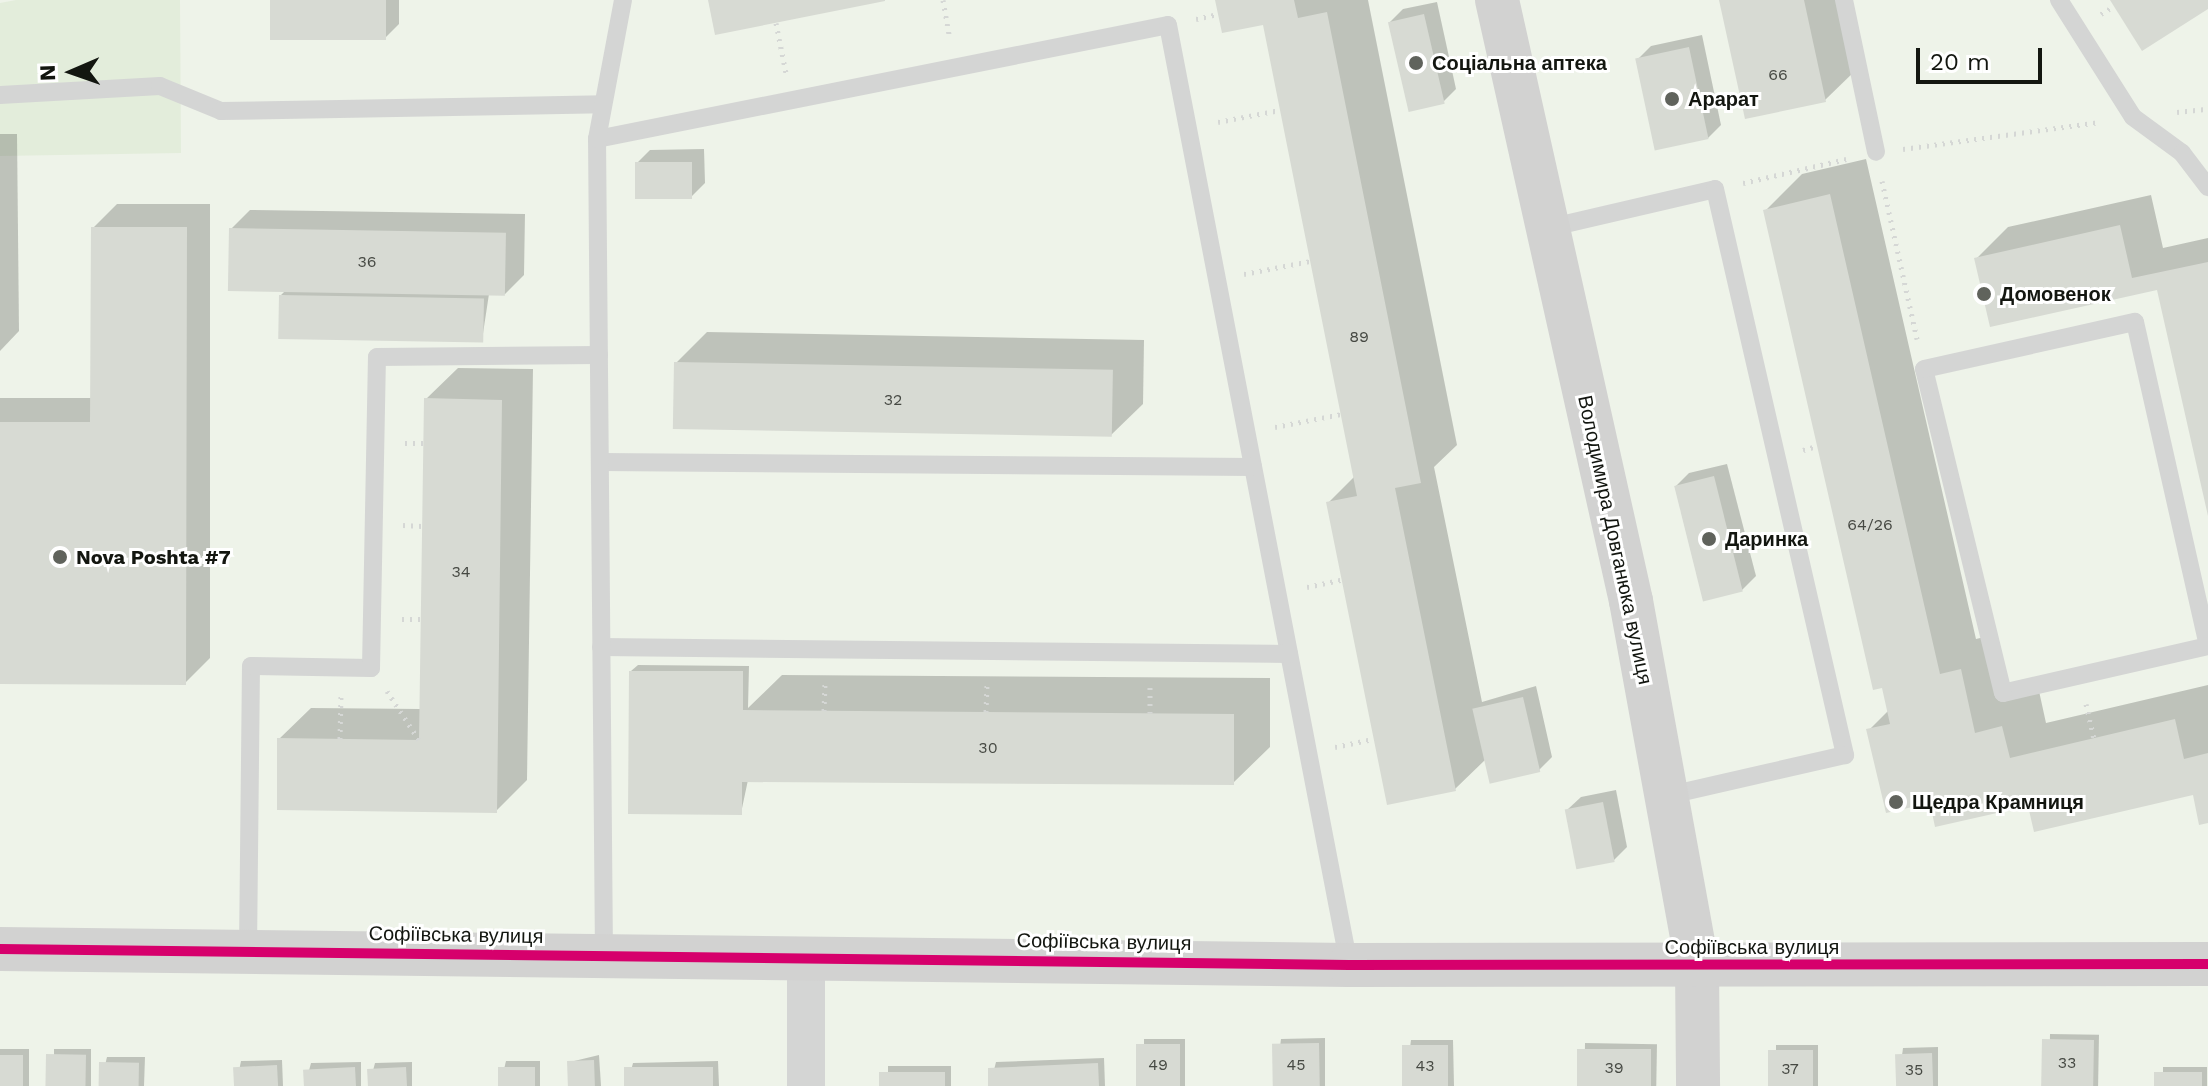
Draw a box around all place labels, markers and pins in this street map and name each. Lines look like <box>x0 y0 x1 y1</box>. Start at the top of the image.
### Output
place label: Соціальна аптека <box>1432 51 1607 75</box>
marker: Соціальна аптека <box>1407 54 1425 72</box>
place label: Арарат <box>1688 87 1759 111</box>
marker: Арарат <box>1663 90 1681 108</box>
place label: Домовенок <box>2000 282 2111 306</box>
marker: Домовенок <box>1975 285 1993 303</box>
place label: Даринка <box>1725 527 1808 551</box>
marker: Даринка <box>1700 530 1718 548</box>
place label: Nova Poshta #7 <box>76 545 231 569</box>
marker: Nova Poshta #7 <box>51 548 69 566</box>
place label: Щедра Крамниця <box>1912 790 2084 814</box>
marker: Щедра Крамниця <box>1887 793 1905 811</box>

